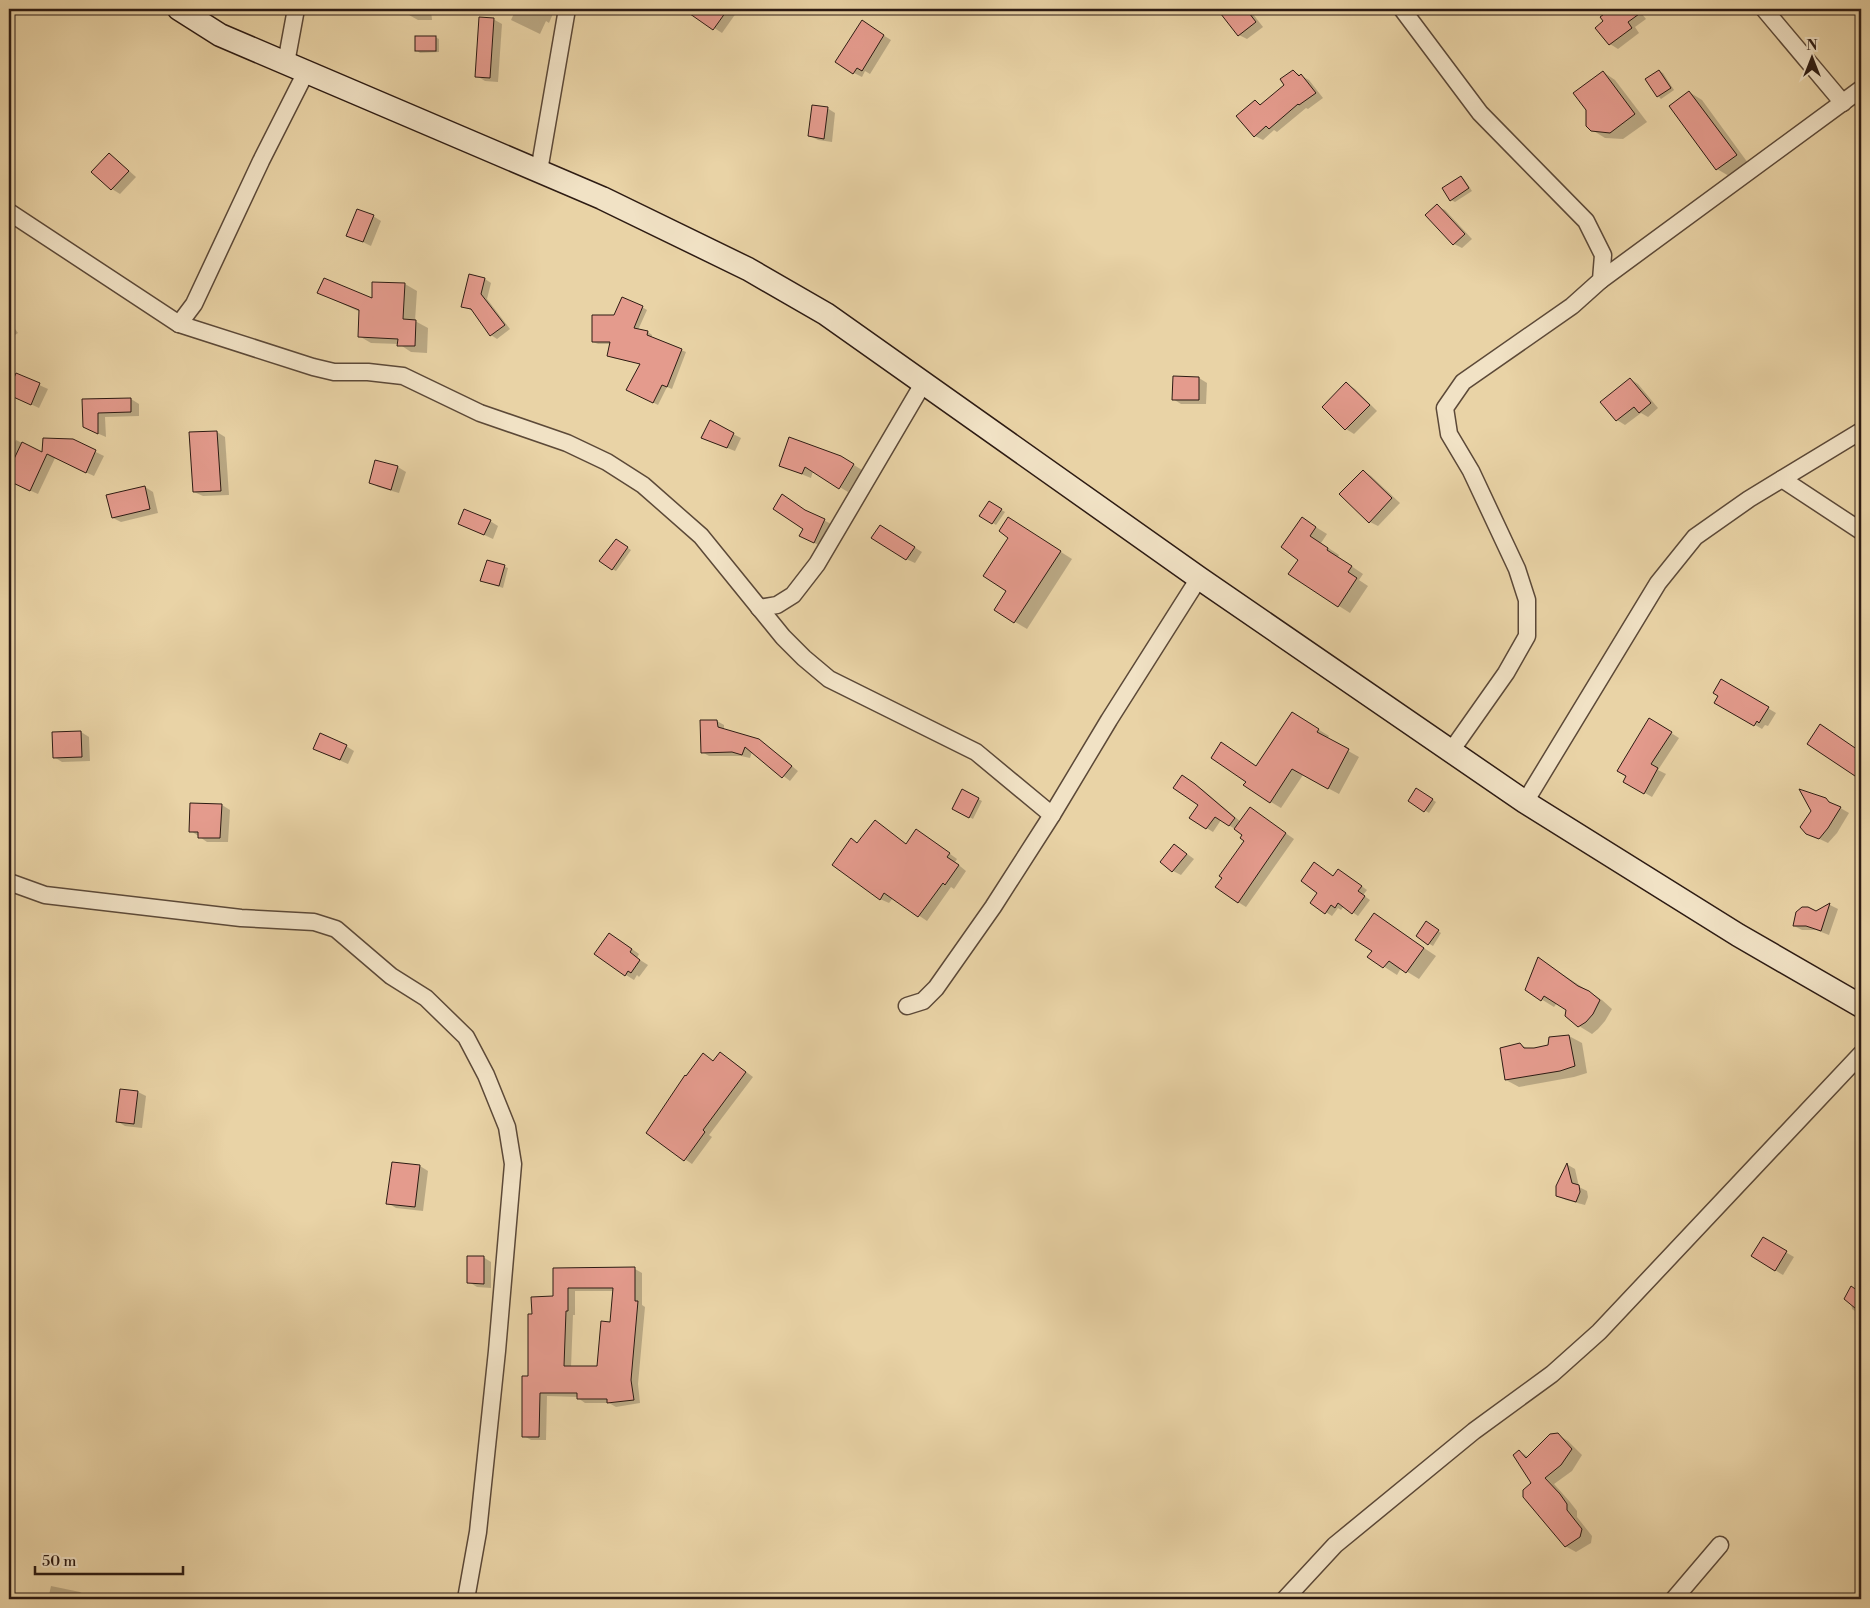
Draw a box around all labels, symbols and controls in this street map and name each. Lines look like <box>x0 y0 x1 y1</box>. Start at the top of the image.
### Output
north arrow <box>1788 32 1838 82</box>
text: N <box>1806 37 1818 55</box>
scale bar <box>35 1543 182 1575</box>
text: 50 m <box>42 1552 76 1571</box>

